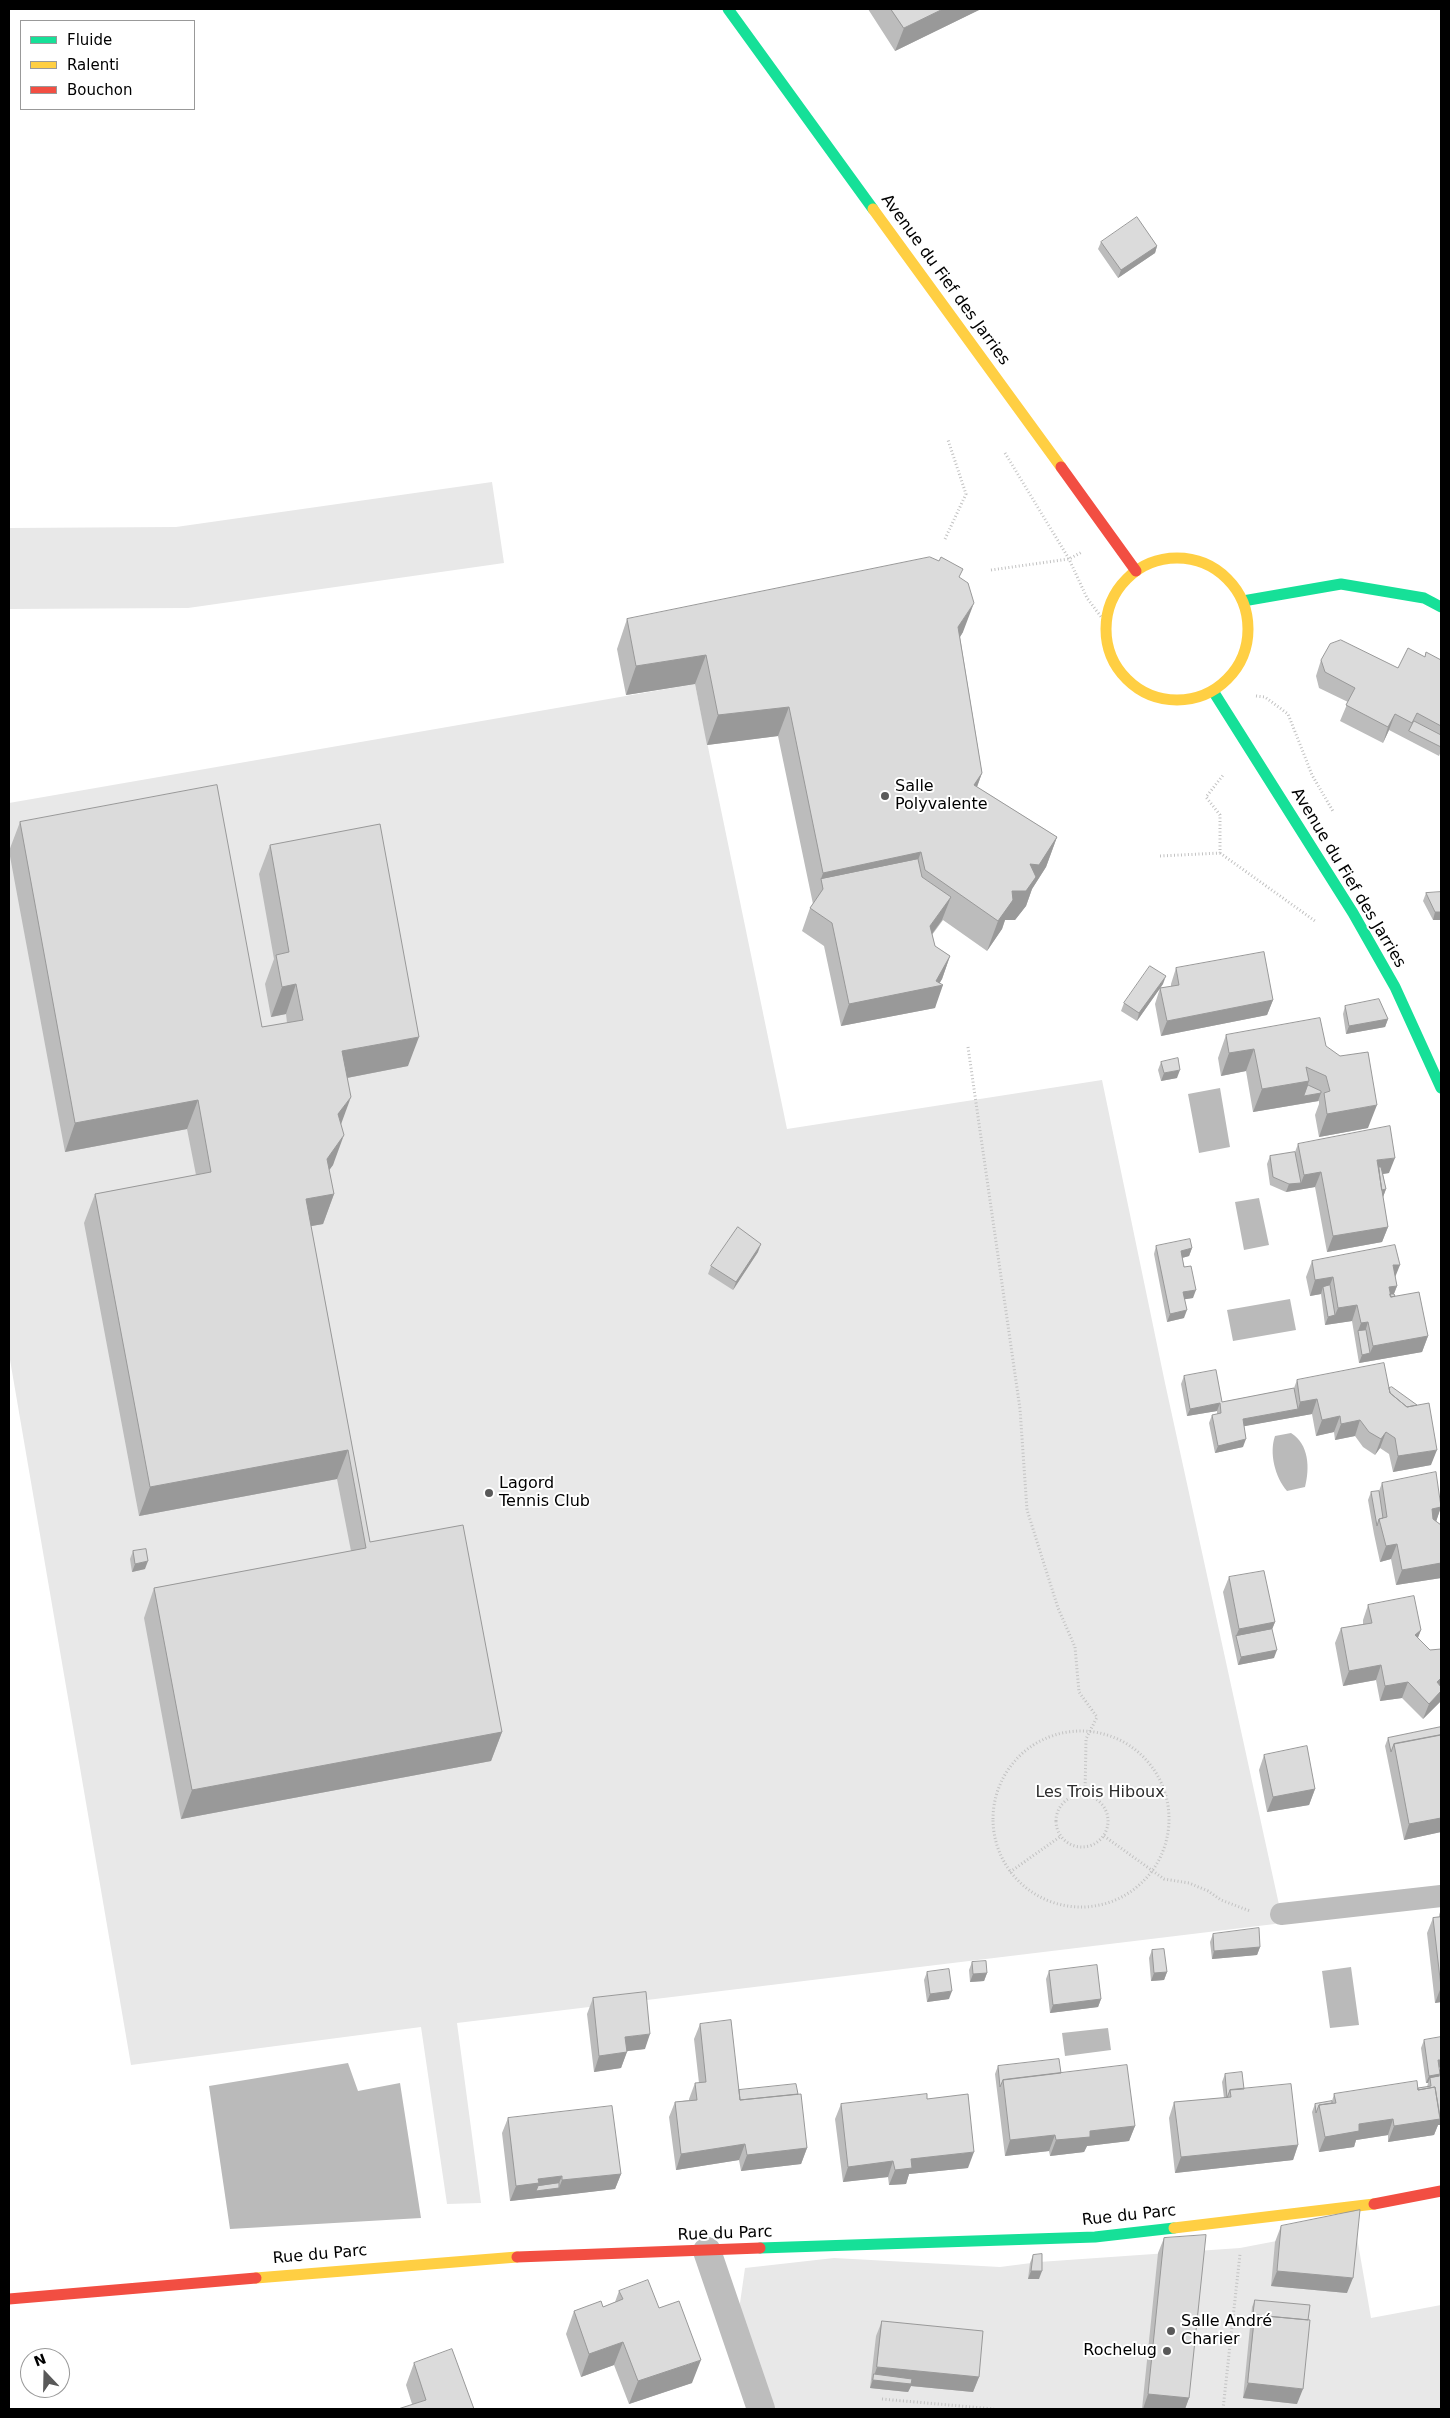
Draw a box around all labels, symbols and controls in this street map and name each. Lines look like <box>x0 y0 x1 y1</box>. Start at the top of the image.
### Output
legend <box>20 20 195 110</box>
text: Fluide <box>67 31 112 49</box>
text: Ralenti <box>67 56 119 74</box>
text: Bouchon <box>67 81 132 99</box>
street label: Avenue du Fief des Jarries <box>877 191 1013 369</box>
place label: Salle Polyvalente <box>895 777 988 815</box>
street label: Avenue du Fief des Jarries <box>1287 785 1409 971</box>
marker: Salle Polyvalente <box>879 790 891 802</box>
place label: Lagord Tennis Club <box>499 1474 590 1512</box>
marker: Lagord Tennis Club <box>483 1487 495 1499</box>
park label: Les Trois Hiboux <box>1035 1783 1165 1803</box>
street label: Rue du Parc <box>1081 2202 1177 2230</box>
street label: Rue du Parc <box>677 2223 773 2245</box>
street label: Rue du Parc <box>272 2241 368 2269</box>
place label: Salle André Charier <box>1181 2312 1272 2350</box>
marker: Salle André Charier <box>1165 2325 1177 2337</box>
place label: Rochelug <box>1083 2341 1157 2361</box>
marker: Rochelug <box>1161 2345 1173 2357</box>
north arrow <box>20 2348 70 2398</box>
text: N <box>32 2350 48 2369</box>

